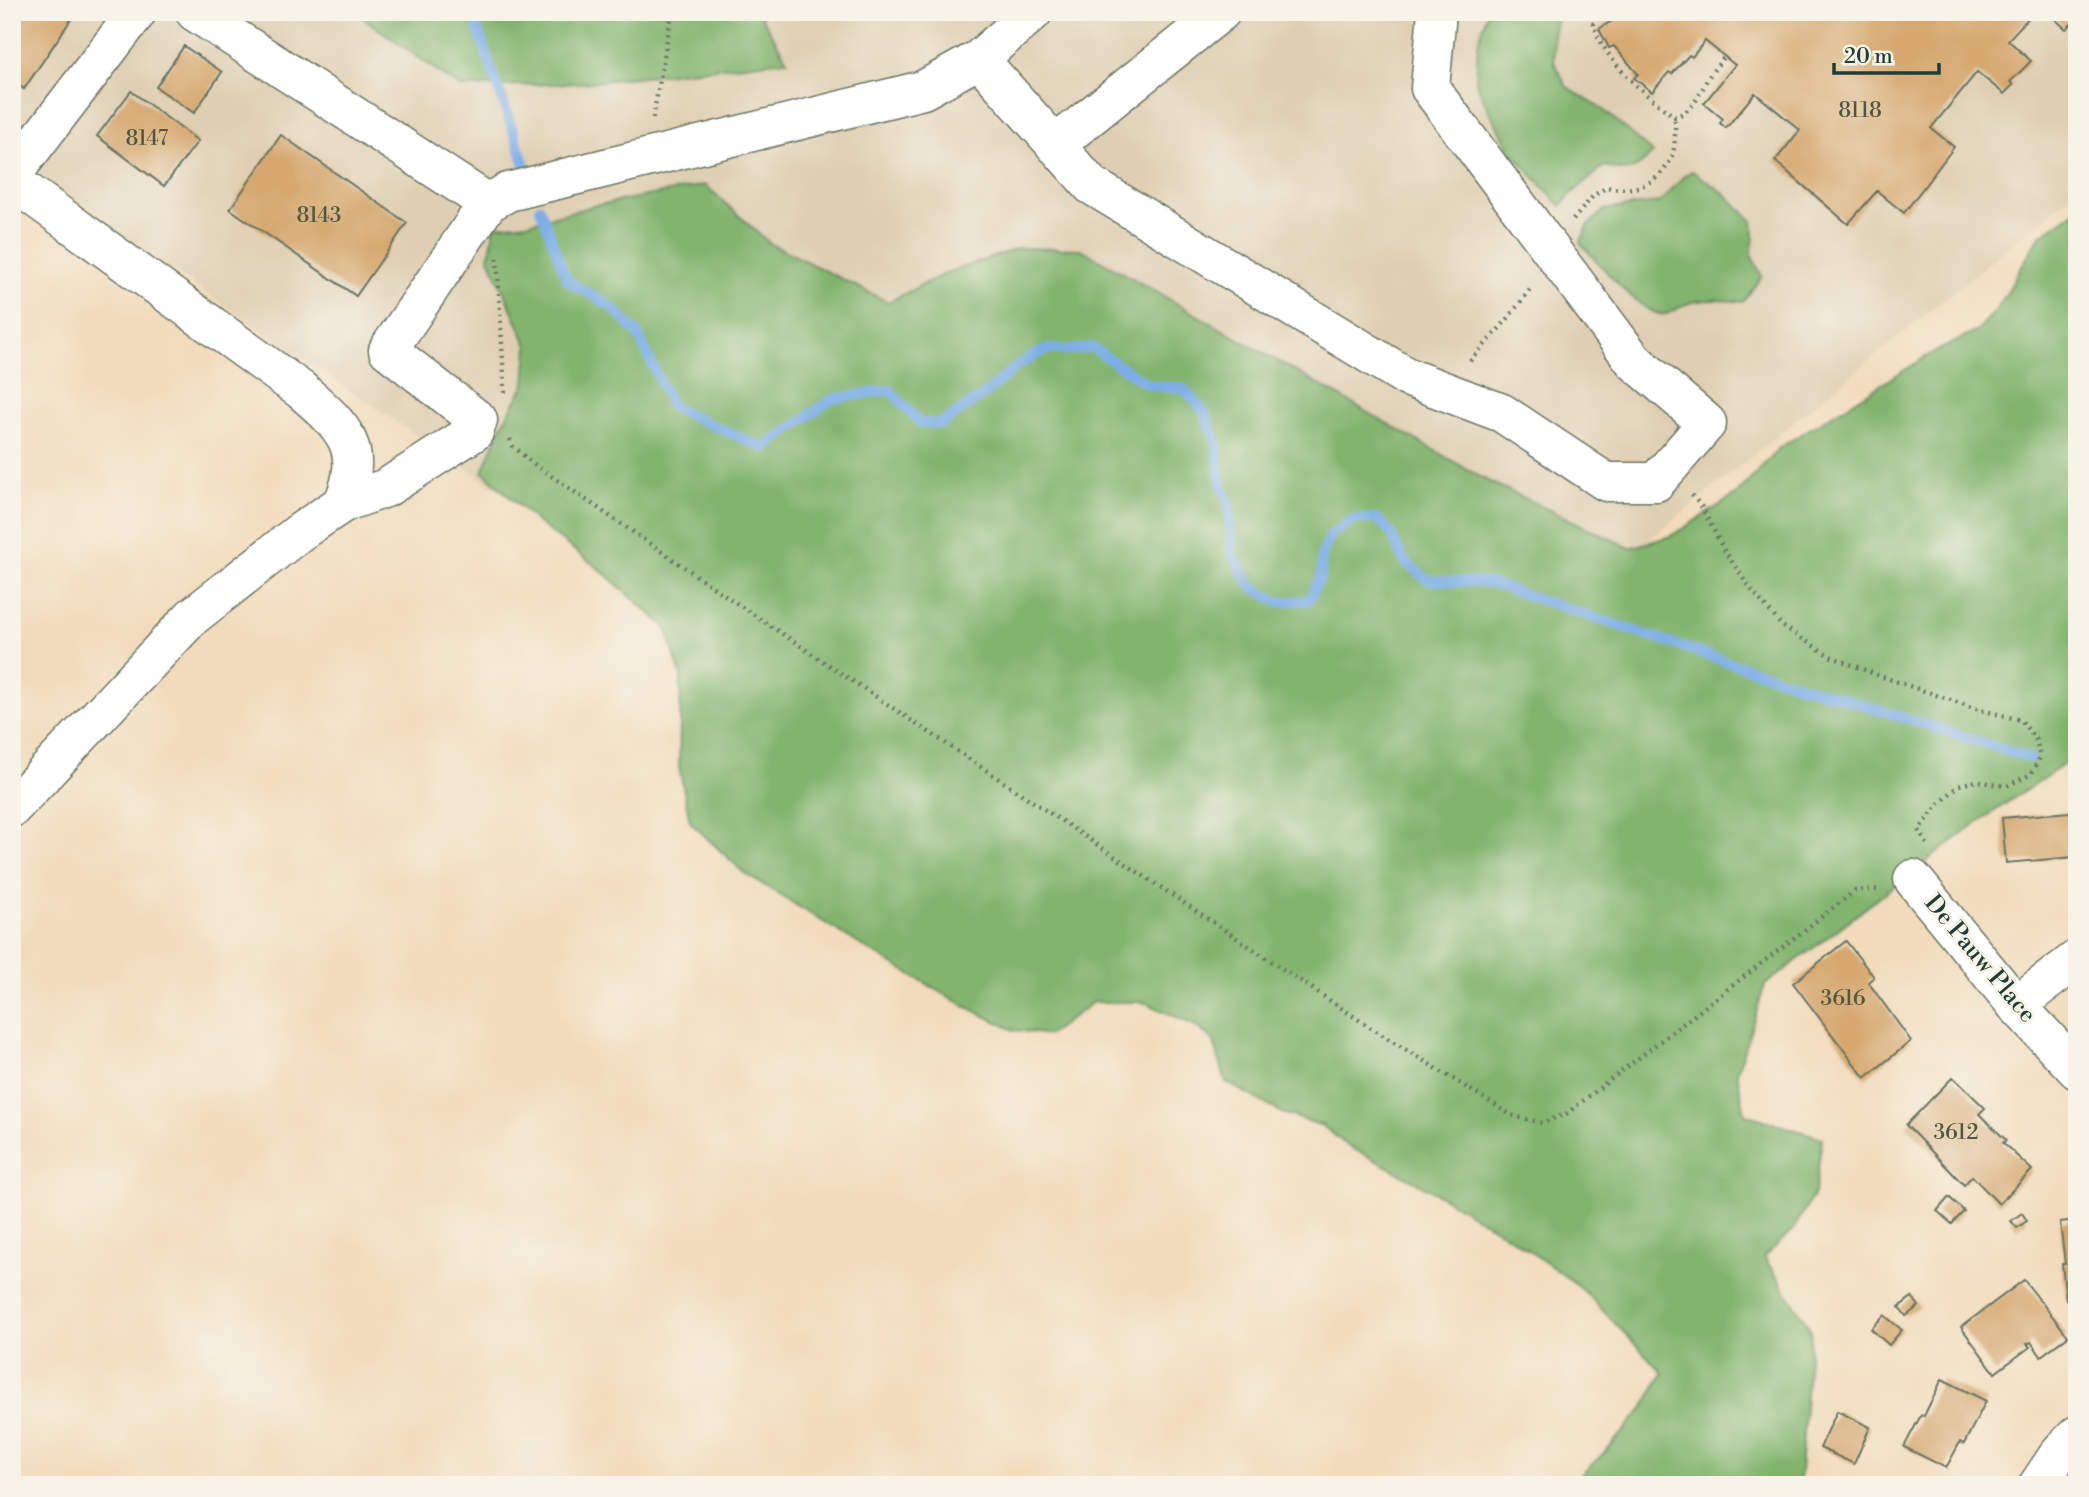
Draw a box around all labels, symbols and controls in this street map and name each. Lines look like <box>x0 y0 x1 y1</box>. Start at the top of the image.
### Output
scale bar <box>1834 32 1938 76</box>
text: 20 m <box>1844 44 1893 70</box>
house number: 8118 <box>1838 98 1882 124</box>
house number: 8147 <box>126 126 169 152</box>
house number: 8143 <box>297 203 341 229</box>
street label: De Pauw Place <box>1918 889 2042 1029</box>
house number: 3616 <box>1821 986 1866 1012</box>
house number: 3612 <box>1933 1120 1979 1146</box>

